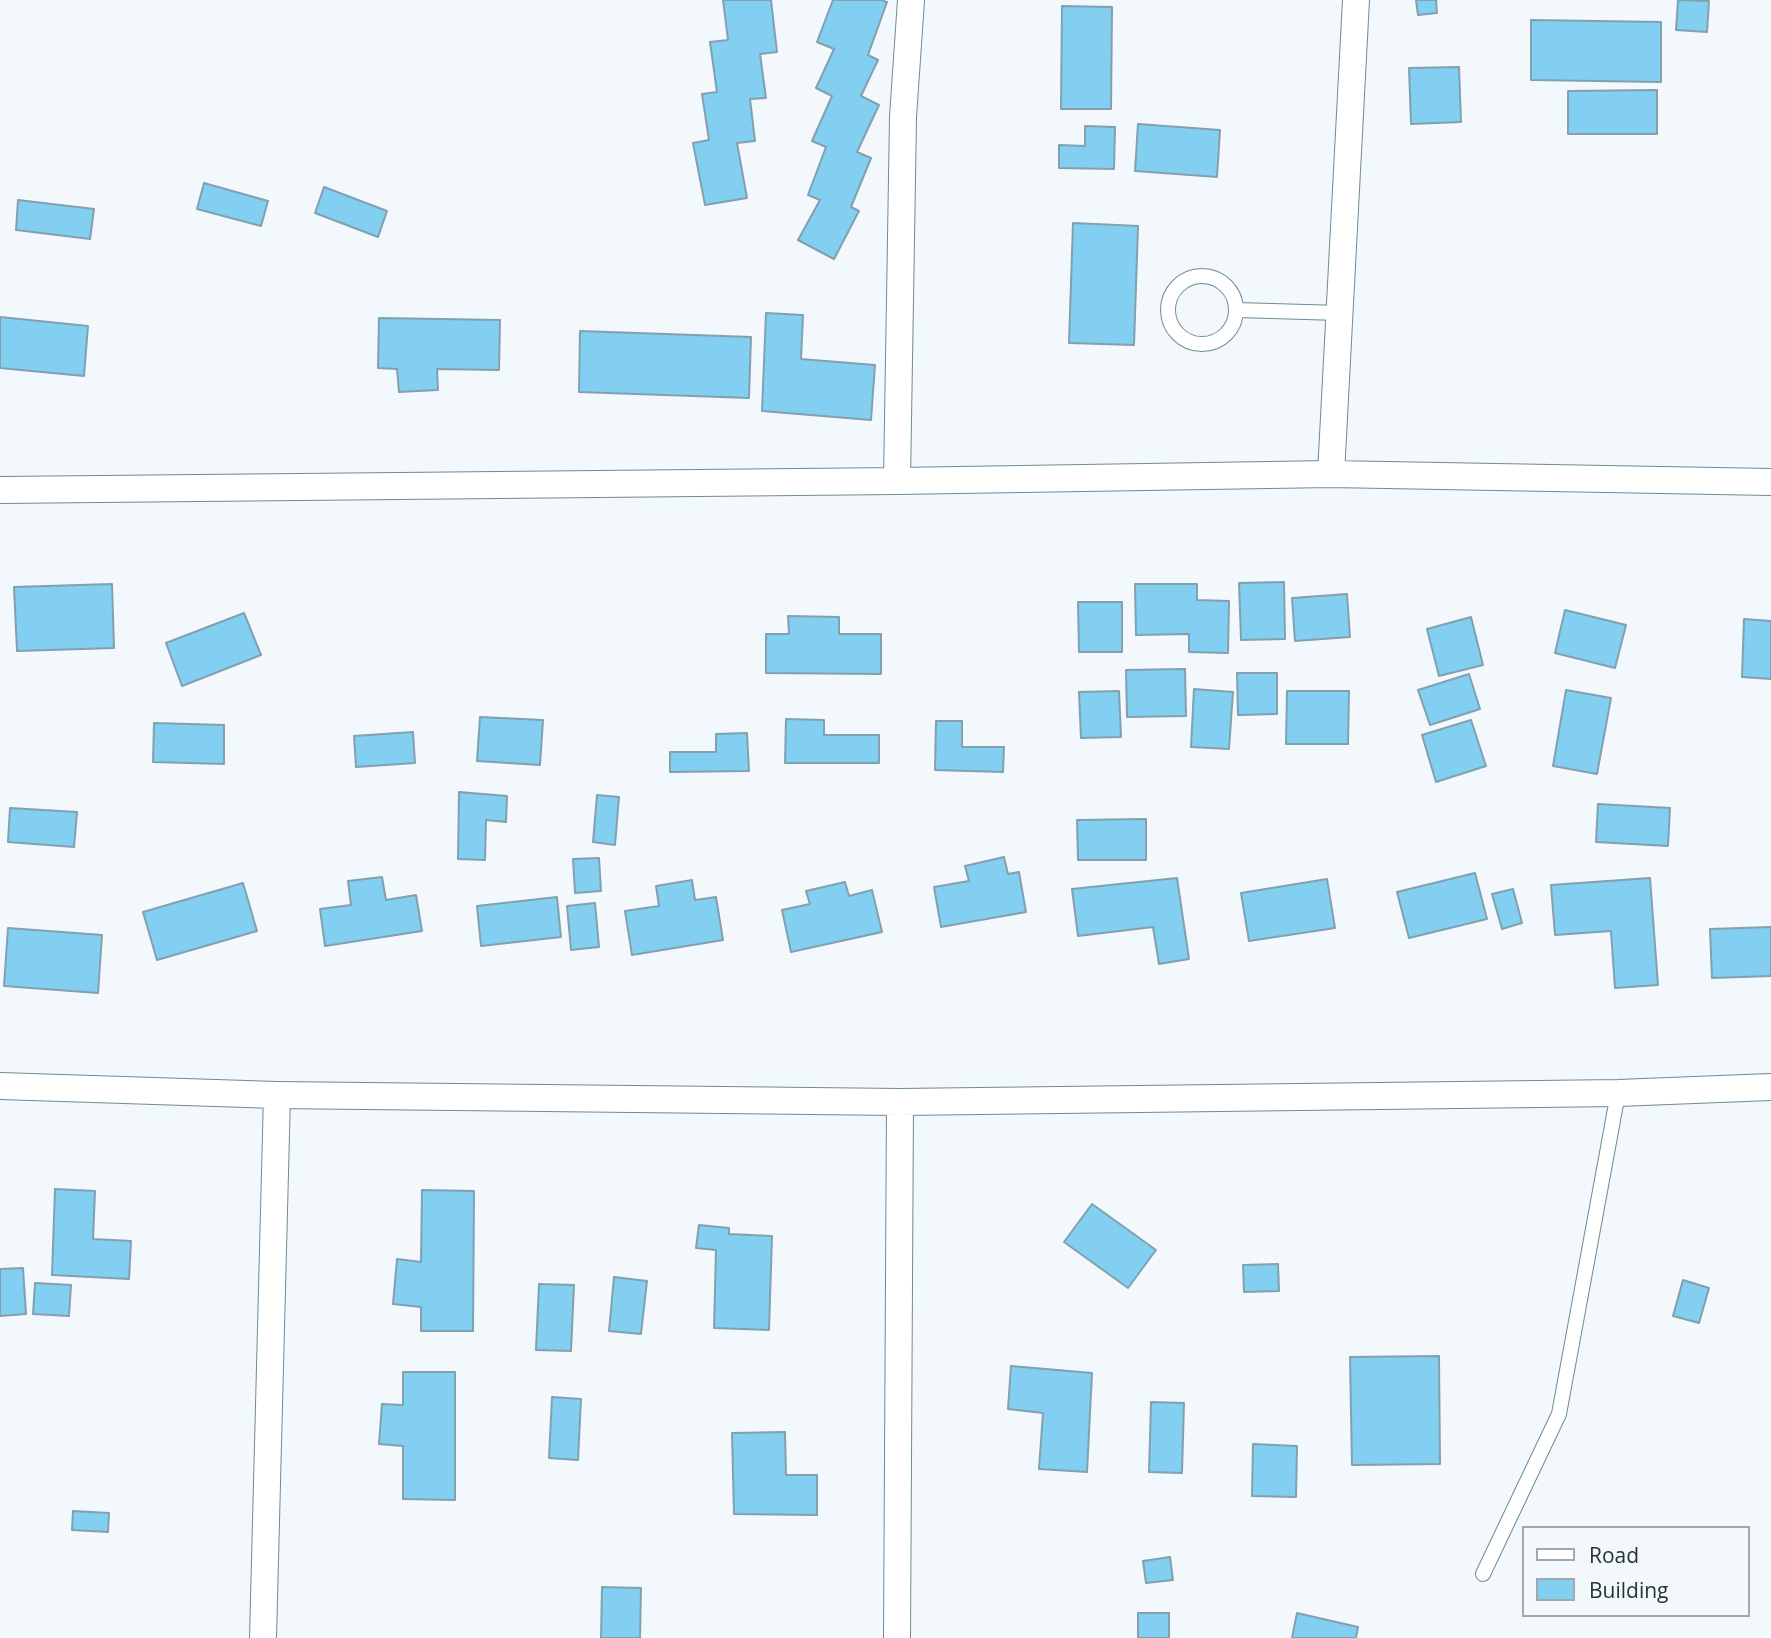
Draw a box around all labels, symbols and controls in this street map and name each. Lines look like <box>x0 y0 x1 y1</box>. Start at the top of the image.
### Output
legend <box>1522 1526 1750 1617</box>
text: Road <box>1589 1541 1639 1569</box>
text: Building <box>1589 1576 1668 1604</box>

